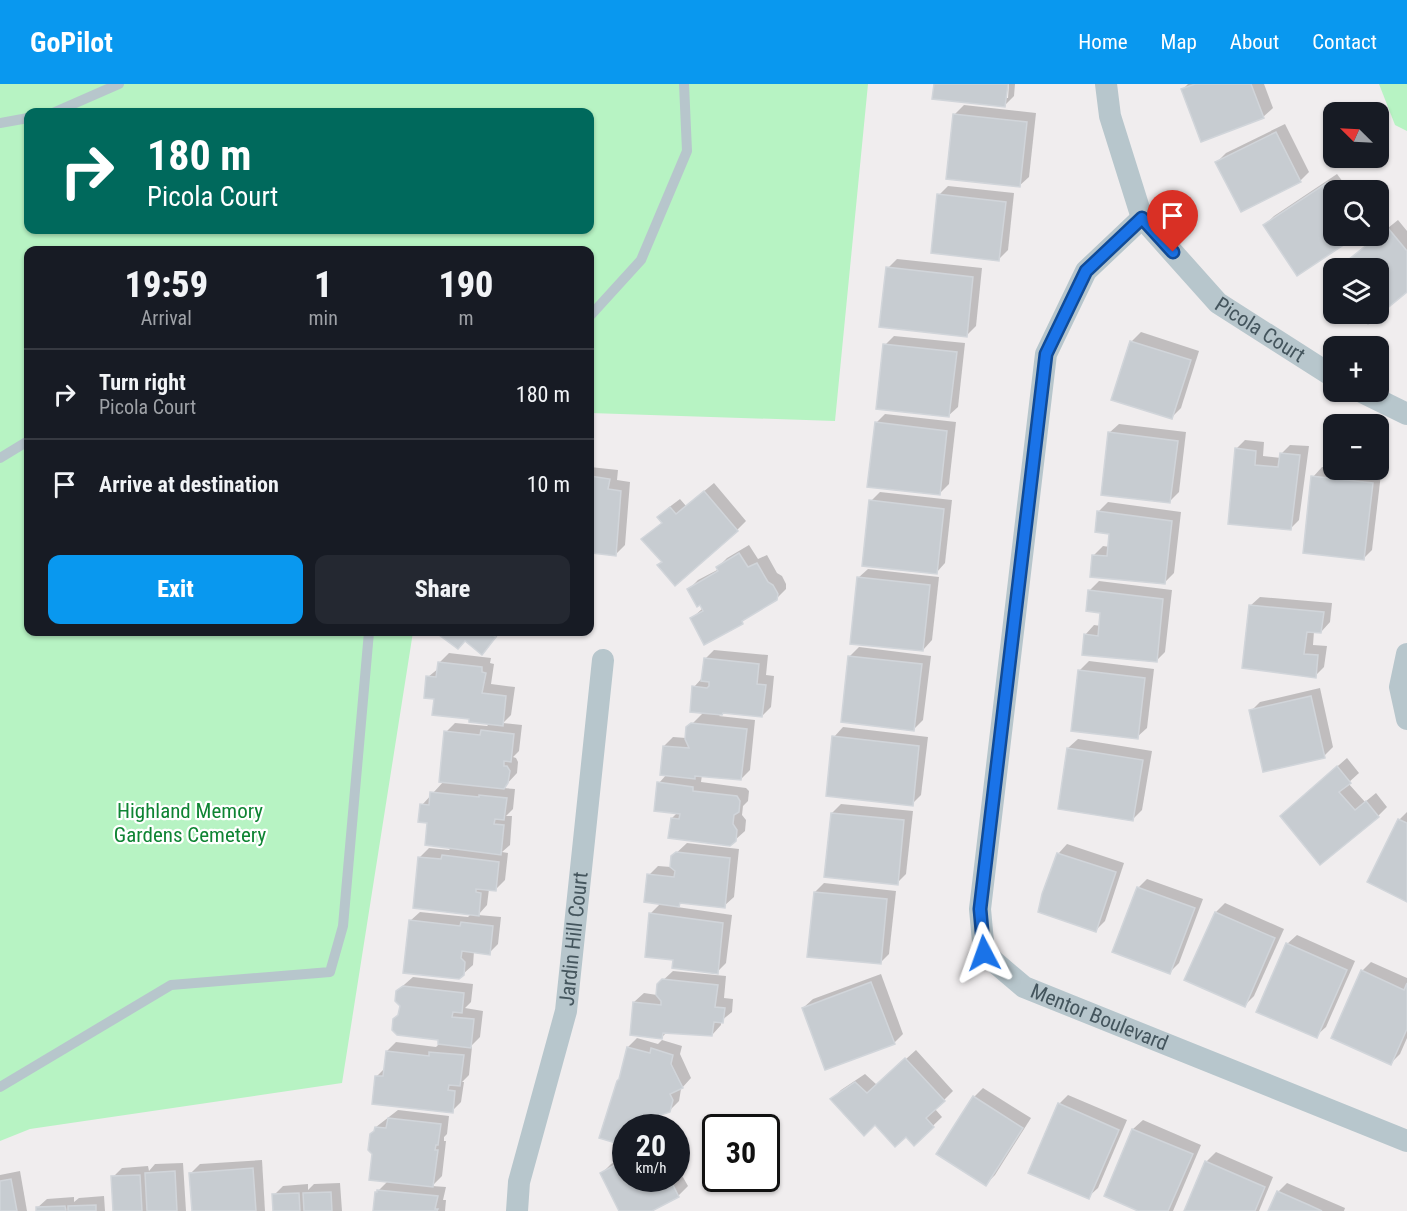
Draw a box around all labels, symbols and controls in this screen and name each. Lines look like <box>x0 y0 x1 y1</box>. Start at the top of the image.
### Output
text: GoPilot <box>30 26 113 59</box>
text: Home <box>1078 30 1128 54</box>
text: Map <box>1161 30 1197 54</box>
text: About <box>1230 30 1279 54</box>
text: Contact <box>1312 30 1377 54</box>
north arrow <box>1323 102 1389 168</box>
map controls <box>1323 102 1389 480</box>
text: 180 m <box>147 131 252 180</box>
icon: right <box>48 132 126 210</box>
button: search <box>1323 180 1389 246</box>
text: Picola Court <box>147 181 278 213</box>
pin <box>1147 190 1198 252</box>
icon: arrive <box>1156 199 1189 232</box>
button: layers <box>1323 258 1389 324</box>
text: 19:59 <box>125 264 208 306</box>
text: 1 <box>314 264 332 306</box>
text: 190 <box>438 264 493 306</box>
street label: Picola Court <box>1210 292 1310 367</box>
text: Arrival <box>141 306 192 330</box>
text: min <box>309 306 338 330</box>
text: m <box>458 306 473 330</box>
button: + <box>1323 336 1389 402</box>
text: Turn right <box>99 370 186 395</box>
icon: right <box>48 378 81 411</box>
text: 180 m <box>516 382 570 407</box>
text: Picola Court <box>99 395 196 419</box>
button: − <box>1323 414 1389 480</box>
icon: arrive <box>48 468 81 501</box>
text: Arrive at destination <box>99 472 279 497</box>
text: 10 m <box>527 472 570 497</box>
button: Exit <box>48 555 303 624</box>
button: Share <box>315 555 570 624</box>
park label: Highland Memory Gardens Cemetery <box>114 799 266 847</box>
street label: Jardin Hill Court <box>555 871 593 1007</box>
position arrow <box>952 921 1016 985</box>
street label: Mentor Boulevard <box>1027 979 1171 1056</box>
speed limit sign: 30 <box>702 1114 780 1192</box>
text: 20 <box>636 1128 666 1163</box>
text: km/h <box>636 1159 666 1177</box>

